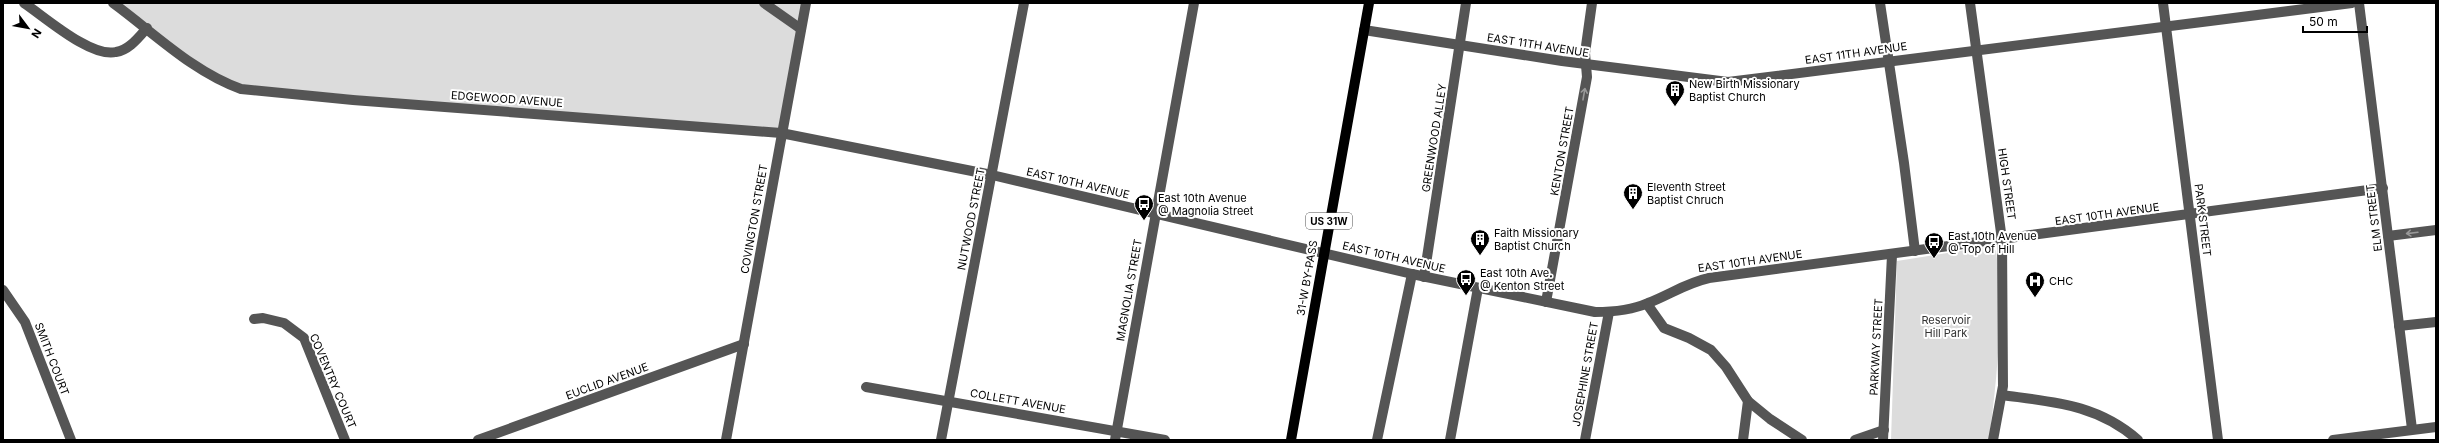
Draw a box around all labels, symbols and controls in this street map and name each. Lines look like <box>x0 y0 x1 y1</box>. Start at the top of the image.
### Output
north arrow <box>8 8 48 48</box>
scale bar <box>2303 8 2367 34</box>
text: 50 m <box>2309 14 2338 29</box>
text: N <box>28 26 45 41</box>
street label: EAST 11TH AVENUE <box>1486 30 1590 60</box>
street label: EAST 11TH AVENUE <box>1804 39 1908 67</box>
place label: New Birth Missionary Baptist Church <box>1689 77 1800 104</box>
building icon: New Birth Missionary Baptist Church <box>1664 79 1686 107</box>
street label: GREENWOOD ALLEY <box>1419 82 1450 193</box>
street label: EDGEWOOD AVENUE <box>451 88 563 110</box>
one-way arrow <box>1580 88 1588 101</box>
street label: KENTON STREET <box>1547 105 1577 197</box>
street label: HIGH STREET <box>1995 147 2019 221</box>
street label: COVINGTON STREET <box>737 163 771 275</box>
street label: EAST 10TH AVENUE <box>1025 164 1131 202</box>
street label: NUTWOOD STREET <box>954 167 988 271</box>
place label: Eleventh Street Baptist Chruch <box>1647 180 1726 207</box>
building icon: Eleventh Street Baptist Chruch <box>1622 182 1644 210</box>
street label: PARK STREET <box>2192 183 2214 257</box>
street label: ELM STREET <box>2363 184 2385 252</box>
place label: East 10th Avenue @ Magnolia Street <box>1158 191 1254 218</box>
bus stop icon: East 10th Avenue @ Magnolia Street <box>1133 193 1155 221</box>
street label: EAST 10TH AVENUE <box>2054 200 2160 228</box>
road number: US 31W <box>1306 213 1352 229</box>
place label: Faith Missionary Baptist Church <box>1494 226 1579 253</box>
building icon: Faith Missionary Baptist Church <box>1469 228 1491 256</box>
place label: East 10th Avenue @ Top of Hill <box>1948 229 2037 256</box>
one-way arrow <box>2406 230 2419 237</box>
bus stop icon: East 10th Avenue @ Top of Hill <box>1923 231 1945 259</box>
street label: MAGNOLIA STREET <box>1113 238 1145 342</box>
street label: EAST 10TH AVENUE <box>1341 238 1447 276</box>
street label: 31-W BY-PASS <box>1293 239 1321 317</box>
street label: EAST 10TH AVENUE <box>1697 247 1803 275</box>
place label: East 10th Ave. @ Kenton Street <box>1480 266 1565 293</box>
bus stop icon: East 10th Ave. @ Kenton Street <box>1455 268 1477 296</box>
hospital icon: CHC <box>2024 270 2046 298</box>
place label: CHC <box>2049 274 2073 288</box>
street label: PARKWAY STREET <box>1866 298 1886 396</box>
park label: Reservoir Hill Park <box>1921 313 1971 340</box>
street label: SMITH COURT <box>32 320 72 398</box>
street label: JOSEPHINE STREET <box>1569 321 1601 427</box>
street label: COVENTRY COURT <box>307 331 359 431</box>
street label: EUCLID AVENUE <box>564 360 650 402</box>
street label: COLLETT AVENUE <box>969 386 1067 416</box>

